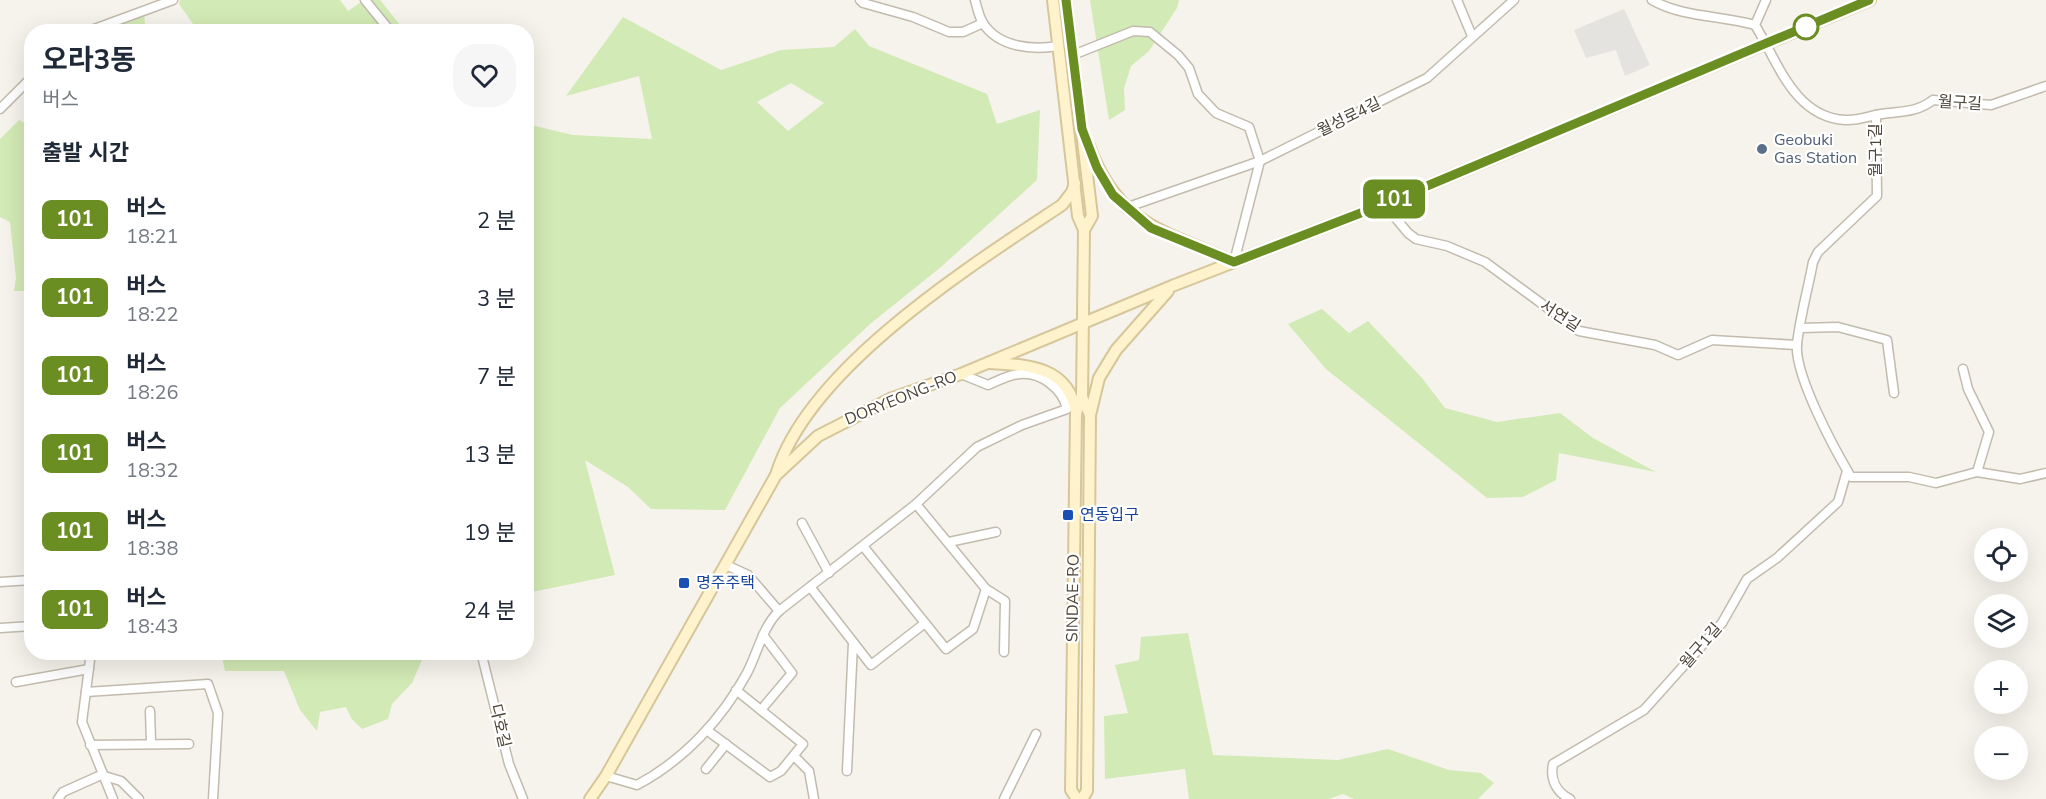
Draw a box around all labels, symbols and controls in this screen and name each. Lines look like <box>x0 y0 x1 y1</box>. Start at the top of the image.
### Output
unlabelled marker <box>1793 14 1819 40</box>
text: 오라3동 <box>42 41 136 79</box>
button: heart <box>453 44 516 107</box>
text: 버스 <box>42 86 79 113</box>
street label: 월구길 <box>1937 91 1983 115</box>
street label: 월성로4길 <box>1313 92 1385 142</box>
street label: 월구1길 <box>1865 123 1887 177</box>
place label: Geobuki Gas Station <box>1774 129 1857 169</box>
text: 출발 시간 <box>42 138 129 168</box>
marker: Geobuki Gas Station <box>1755 142 1769 156</box>
line badge: 101 <box>1360 180 1428 218</box>
text: 101 <box>1375 185 1413 213</box>
text: 버스 <box>126 193 166 223</box>
text: 101 <box>56 205 94 233</box>
text: 2 분 <box>477 206 516 236</box>
text: 18:21 <box>126 223 179 250</box>
text: 버스 <box>126 271 166 301</box>
text: 101 <box>56 283 94 311</box>
text: 3 분 <box>477 284 516 314</box>
street label: 서연길 <box>1535 295 1585 337</box>
text: 18:22 <box>126 301 179 328</box>
text: 버스 <box>126 349 166 379</box>
text: 101 <box>56 361 94 389</box>
text: 7 분 <box>477 362 516 392</box>
street label: DORYEONG-RO <box>842 365 960 431</box>
text: 18:26 <box>126 379 179 406</box>
text: 버스 <box>126 427 166 457</box>
text: 101 <box>56 439 94 467</box>
text: 13 분 <box>464 440 516 470</box>
text: 18:32 <box>126 457 179 484</box>
place label: 연동입구 <box>1080 504 1139 526</box>
text: 버스 <box>126 505 166 535</box>
marker: 연동입구 <box>1061 508 1075 522</box>
text: 101 <box>56 517 94 545</box>
text: 19 분 <box>464 518 516 548</box>
map controls <box>1974 528 2028 780</box>
button: locate <box>1974 528 2028 582</box>
text: 18:38 <box>126 535 179 562</box>
street label: SINDAE-RO <box>1061 554 1085 642</box>
place label: 명주주택 <box>696 572 755 594</box>
marker: 명주주택 <box>677 576 691 590</box>
text: 버스 <box>126 583 166 613</box>
button: layers <box>1974 594 2028 648</box>
text: 101 <box>56 595 94 623</box>
text: 24 분 <box>464 596 516 626</box>
text: 18:43 <box>126 613 179 640</box>
street label: 월구1길 <box>1675 618 1727 674</box>
button: + <box>1974 660 2028 714</box>
street label: 다호길 <box>484 702 516 750</box>
button: − <box>1974 726 2028 780</box>

